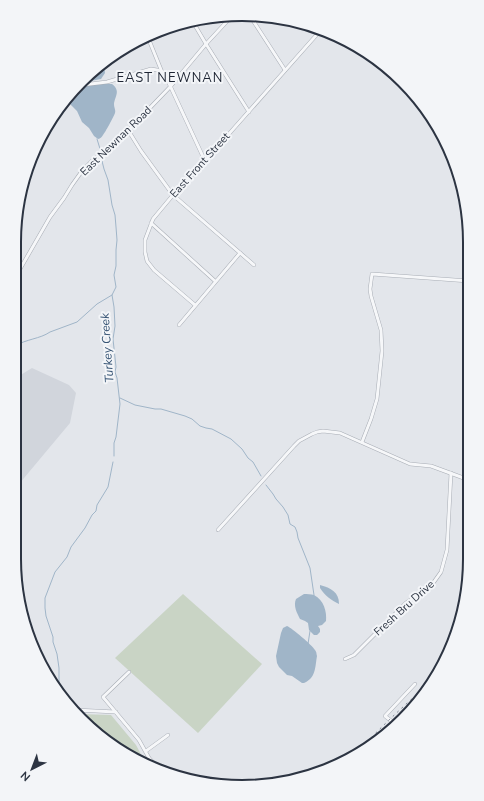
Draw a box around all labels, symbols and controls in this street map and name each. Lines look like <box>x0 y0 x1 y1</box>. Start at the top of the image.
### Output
district label: EAST NEWNAN <box>117 69 223 87</box>
street label: East Newnan Road <box>77 103 155 179</box>
street label: East Front Street <box>167 129 233 201</box>
water label: Turkey Creek <box>97 312 117 383</box>
street label: Fresh Bru Drive <box>371 577 438 639</box>
north arrow <box>12 749 52 789</box>
text: N <box>18 768 34 784</box>

